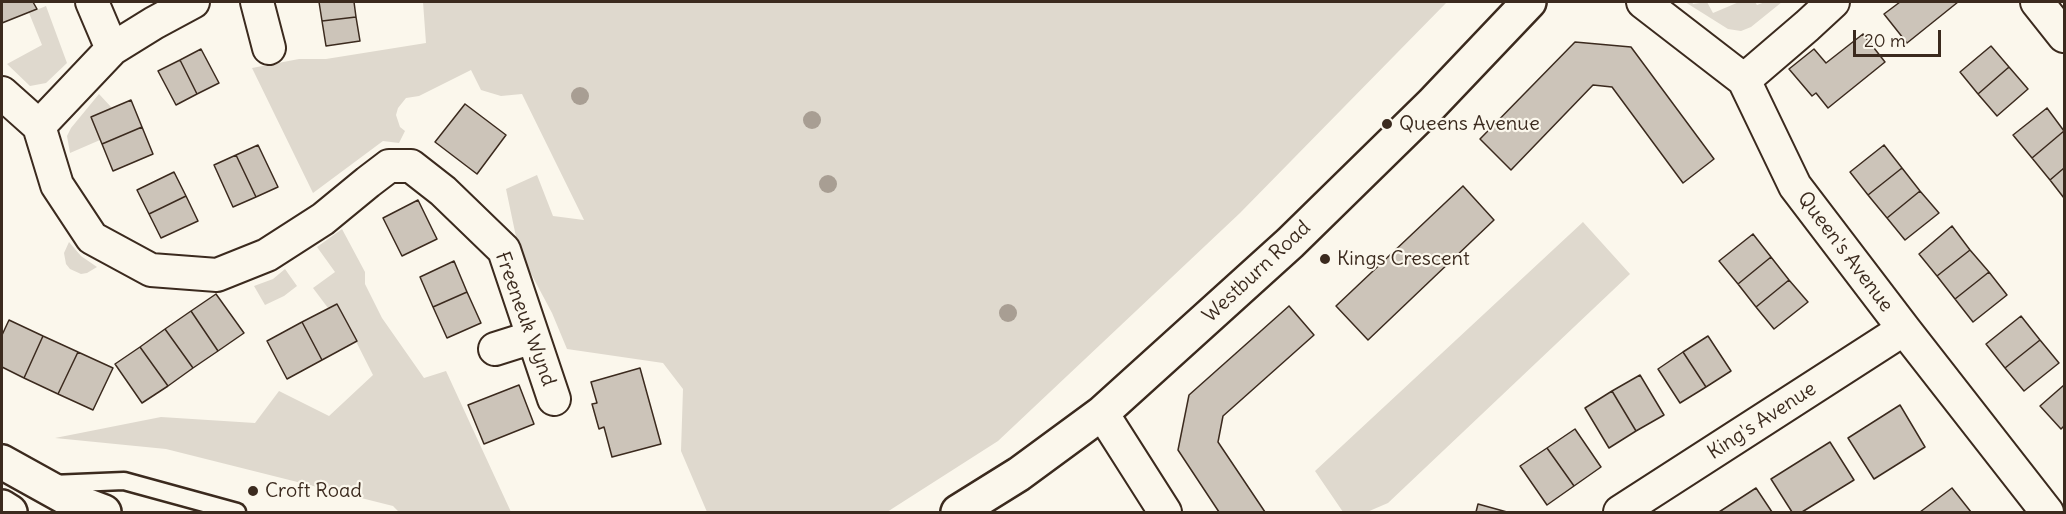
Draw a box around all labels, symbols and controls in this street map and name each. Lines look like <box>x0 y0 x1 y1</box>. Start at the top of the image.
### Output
scale bar <box>1856 18 1944 56</box>
text: 20 m <box>1864 29 1906 52</box>
place label: Queens Avenue <box>1399 112 1540 136</box>
marker: Queens Avenue <box>1380 117 1394 131</box>
street label: Queen's Avenue <box>1792 187 1898 317</box>
street label: Westburn Road <box>1198 216 1316 328</box>
place label: Kings Crescent <box>1337 247 1470 271</box>
street label: Freeneuk Wynd <box>490 249 560 389</box>
marker: Kings Crescent <box>1318 252 1332 266</box>
street label: King's Avenue <box>1703 377 1821 465</box>
place label: Croft Road <box>265 479 362 503</box>
marker: Croft Road <box>246 484 260 498</box>

